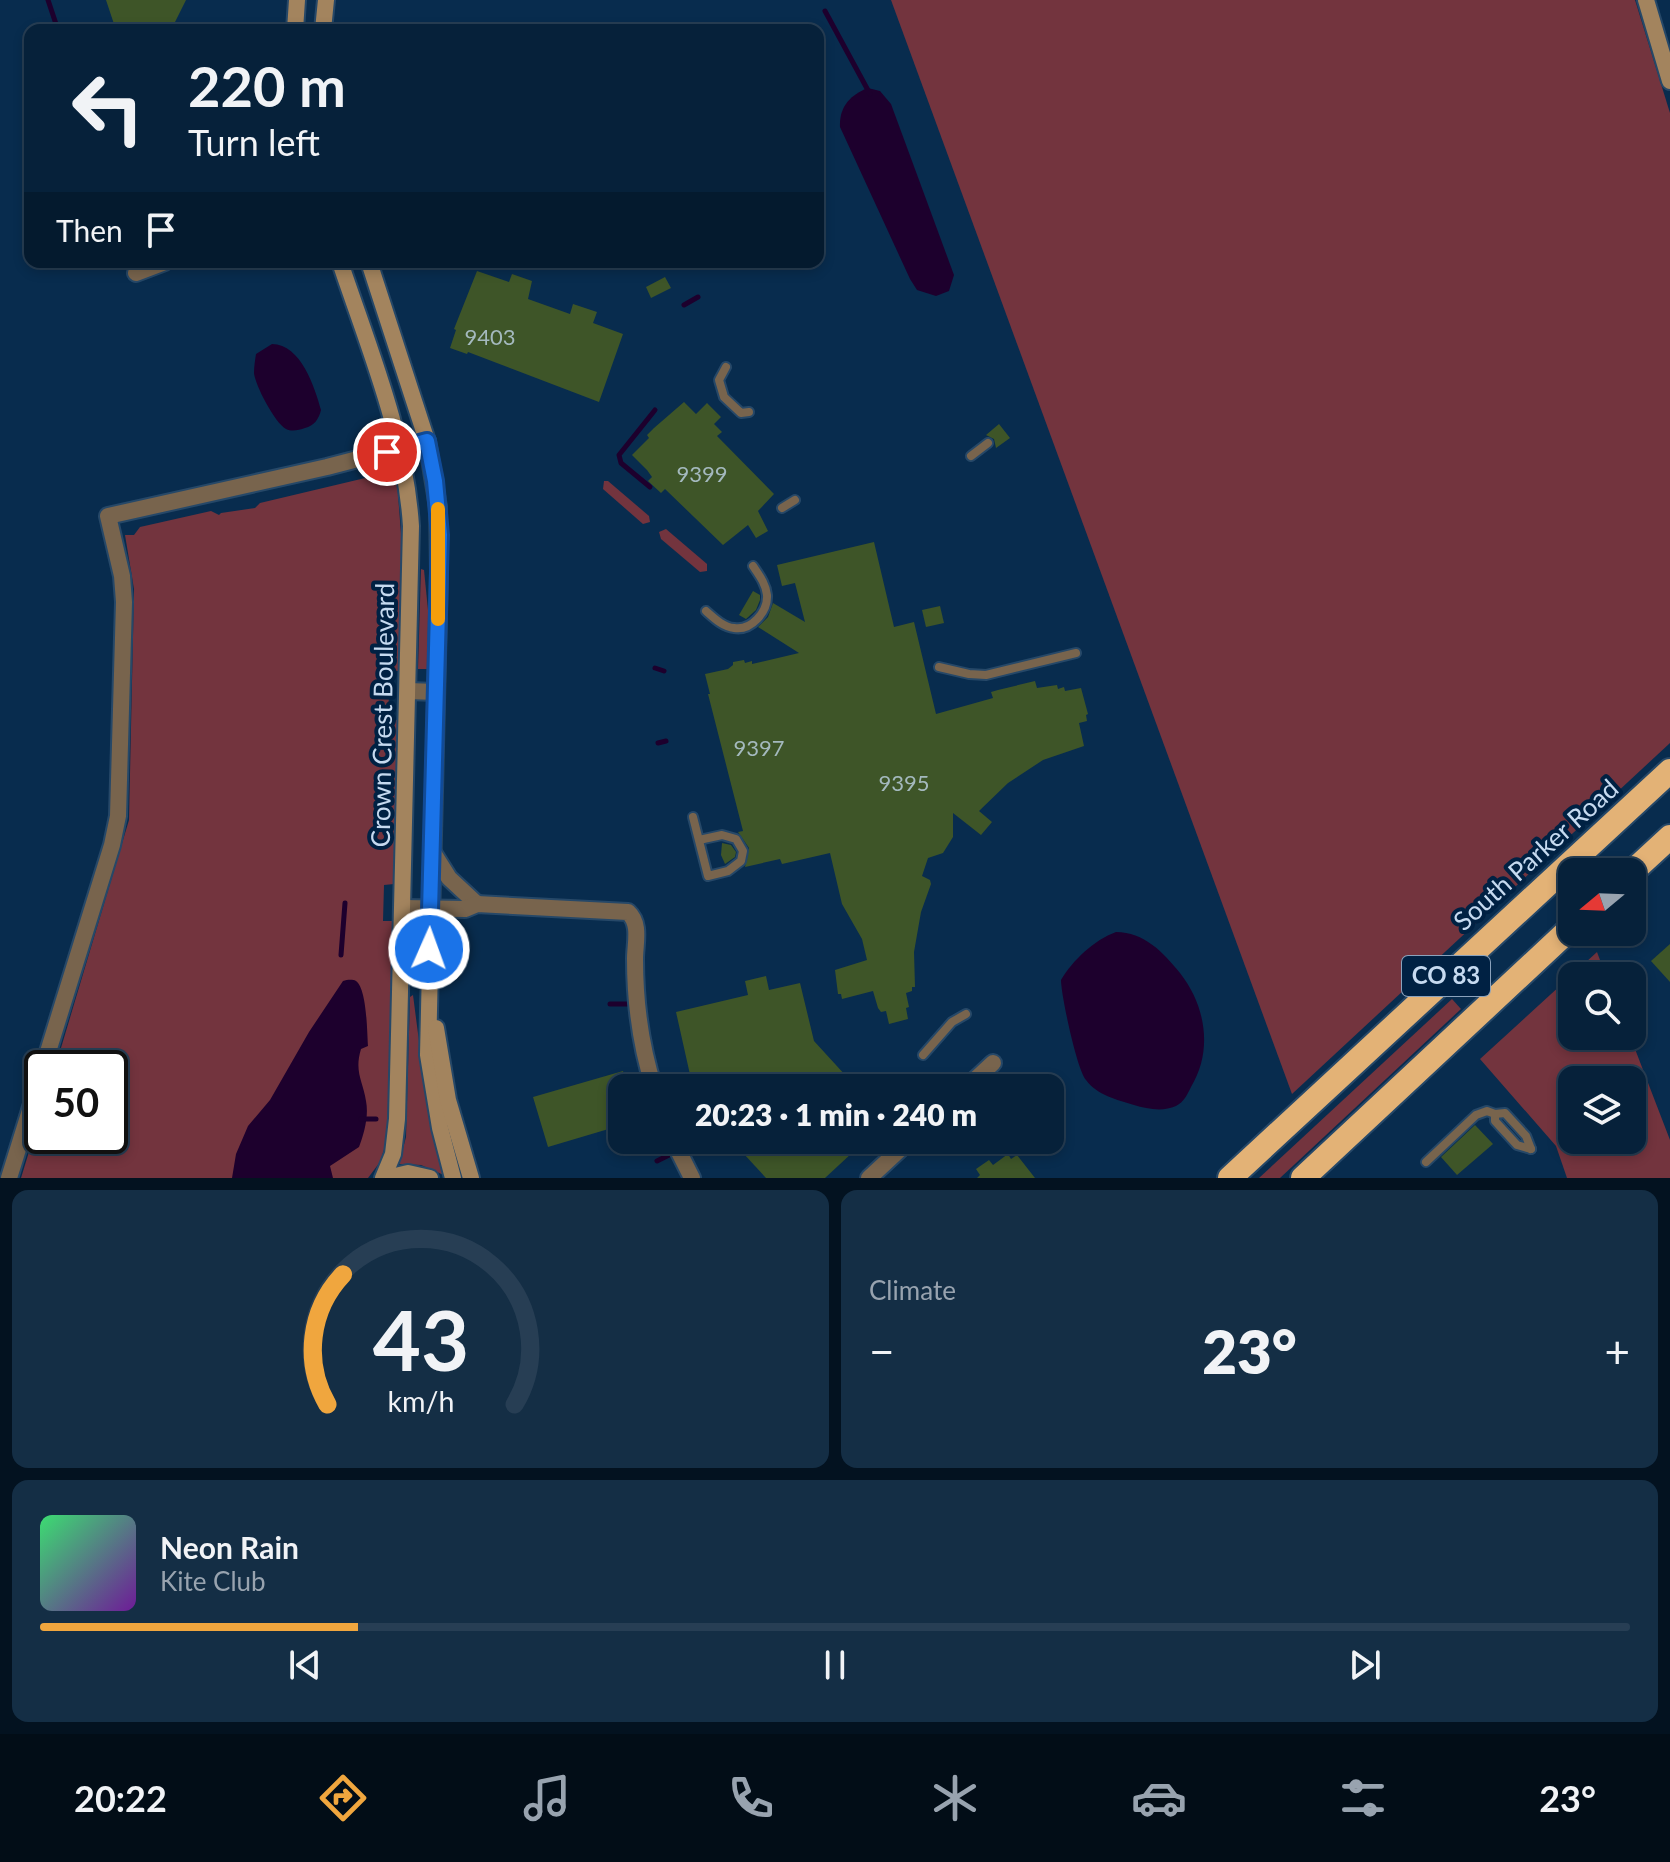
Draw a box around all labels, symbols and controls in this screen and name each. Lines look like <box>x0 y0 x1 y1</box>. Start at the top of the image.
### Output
text: 220 m <box>188 52 346 119</box>
icon: left <box>56 56 160 160</box>
text: Turn left <box>188 120 320 164</box>
icon: arrive <box>139 208 183 252</box>
text: Then <box>56 212 123 248</box>
house number: 9403 <box>464 323 516 350</box>
pin <box>353 418 421 486</box>
icon: arrive <box>365 430 409 474</box>
house number: 9399 <box>676 460 728 487</box>
street label: Crown Crest Boulevard <box>364 582 400 848</box>
house number: 9397 <box>733 734 785 761</box>
house number: 9395 <box>878 769 930 796</box>
street label: South Parker Road <box>1446 772 1624 937</box>
north arrow <box>1558 858 1646 946</box>
map controls <box>1558 858 1646 1154</box>
position arrow <box>387 907 471 991</box>
road number: CO 83 <box>1402 956 1490 996</box>
button: search <box>1558 962 1646 1050</box>
speed limit sign: 50 <box>24 1050 128 1154</box>
button: layers <box>1558 1066 1646 1154</box>
text: 20:23 · 1 min · 240 m <box>695 1096 977 1132</box>
text: Climate <box>869 1274 956 1306</box>
text: 43 <box>372 1289 469 1389</box>
text: 23° <box>1202 1315 1297 1387</box>
text: − <box>869 1325 895 1377</box>
text: + <box>1604 1325 1630 1377</box>
text: km/h <box>387 1384 454 1418</box>
text: Neon Rain <box>160 1529 299 1565</box>
text: Kite Club <box>160 1565 266 1597</box>
icon: previous <box>283 1643 327 1687</box>
icon: pause <box>813 1643 857 1687</box>
icon: next <box>1343 1643 1387 1687</box>
icon: directions <box>315 1770 371 1826</box>
icon: music <box>519 1770 575 1826</box>
icon: phone <box>723 1770 779 1826</box>
icon: climate <box>927 1770 983 1826</box>
icon: car <box>1131 1770 1187 1826</box>
icon: filters <box>1335 1770 1391 1826</box>
text: 20:22 <box>74 1776 167 1820</box>
text: 23° <box>1539 1776 1596 1820</box>

